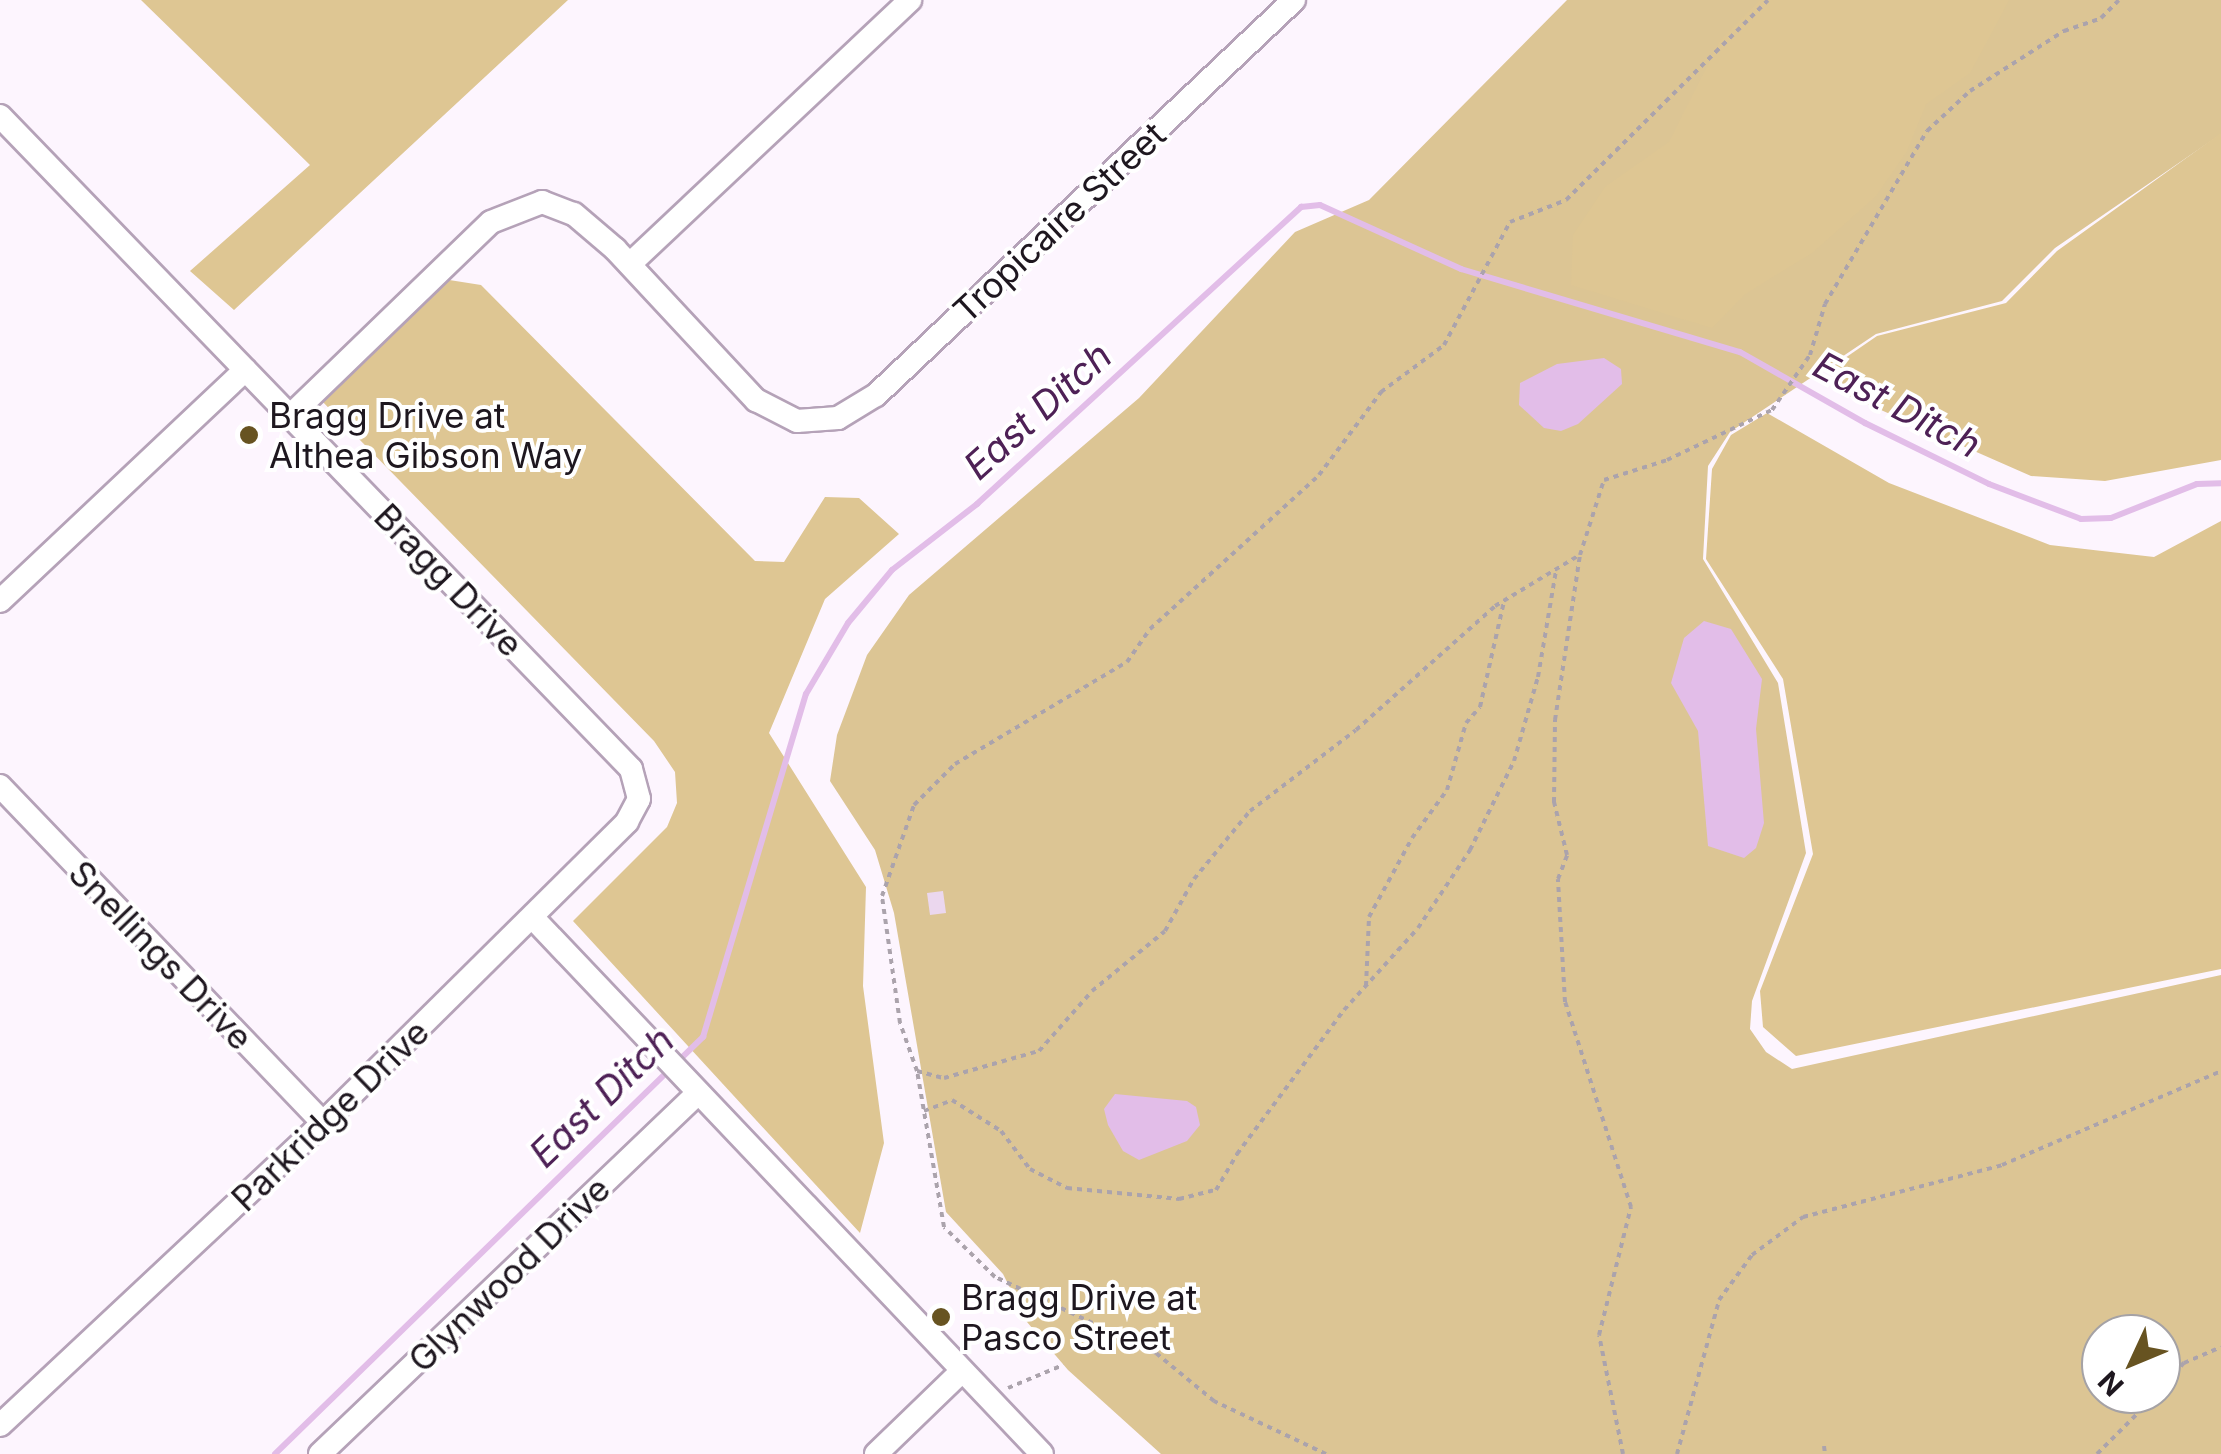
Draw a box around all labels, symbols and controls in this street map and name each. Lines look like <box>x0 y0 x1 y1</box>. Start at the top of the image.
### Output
street label: Tropicaire Street <box>944 113 1174 331</box>
water label: East Ditch <box>955 333 1121 489</box>
water label: East Ditch <box>1806 342 1988 468</box>
place label: Bragg Drive at Althea Gibson Way <box>269 394 582 476</box>
marker: Bragg Drive at Althea Gibson Way <box>238 424 260 446</box>
street label: Bragg Drive <box>366 495 532 665</box>
street label: Snellings Drive <box>60 852 262 1058</box>
street label: Parkridge Drive <box>223 1011 437 1219</box>
water label: East Ditch <box>521 1017 683 1177</box>
street label: Glynwood Drive <box>400 1167 618 1381</box>
place label: Bragg Drive at Pasco Street <box>961 1276 1197 1358</box>
marker: Bragg Drive at Pasco Street <box>930 1306 952 1328</box>
north arrow <box>2081 1314 2181 1414</box>
text: N <box>2091 1364 2131 1403</box>

